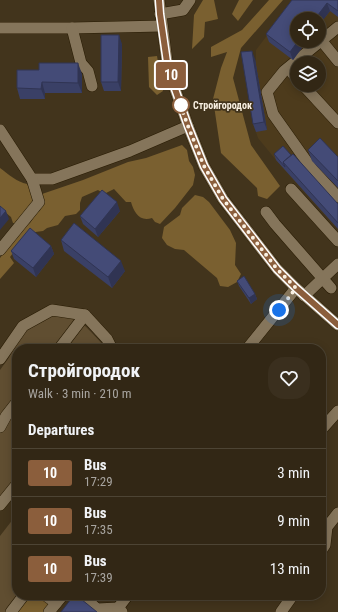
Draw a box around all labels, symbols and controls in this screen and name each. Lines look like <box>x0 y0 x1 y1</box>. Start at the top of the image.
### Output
map controls <box>290 12 326 92</box>
button: locate <box>290 12 326 48</box>
button: layers <box>290 56 326 92</box>
line badge: 10 <box>153 62 189 88</box>
text: 10 <box>164 67 178 83</box>
marker: Стройгородок <box>172 96 190 114</box>
place label: Стройгородок <box>193 100 252 111</box>
your location <box>269 300 289 320</box>
button: heart <box>268 357 310 399</box>
text: Стройгородок <box>28 359 140 382</box>
text: Walk · 3 min · 210 m <box>28 386 132 401</box>
text: Departures <box>28 421 94 439</box>
text: Bus <box>84 456 107 474</box>
text: 3 min <box>277 464 310 482</box>
text: 10 <box>43 465 57 481</box>
text: 17:29 <box>84 474 113 489</box>
text: Bus <box>84 504 107 522</box>
text: 9 min <box>277 512 310 530</box>
text: 10 <box>43 513 57 529</box>
text: 17:35 <box>84 522 113 537</box>
text: Bus <box>84 552 107 570</box>
text: 13 min <box>270 560 310 578</box>
text: 10 <box>43 561 57 577</box>
text: 17:39 <box>84 570 113 585</box>

